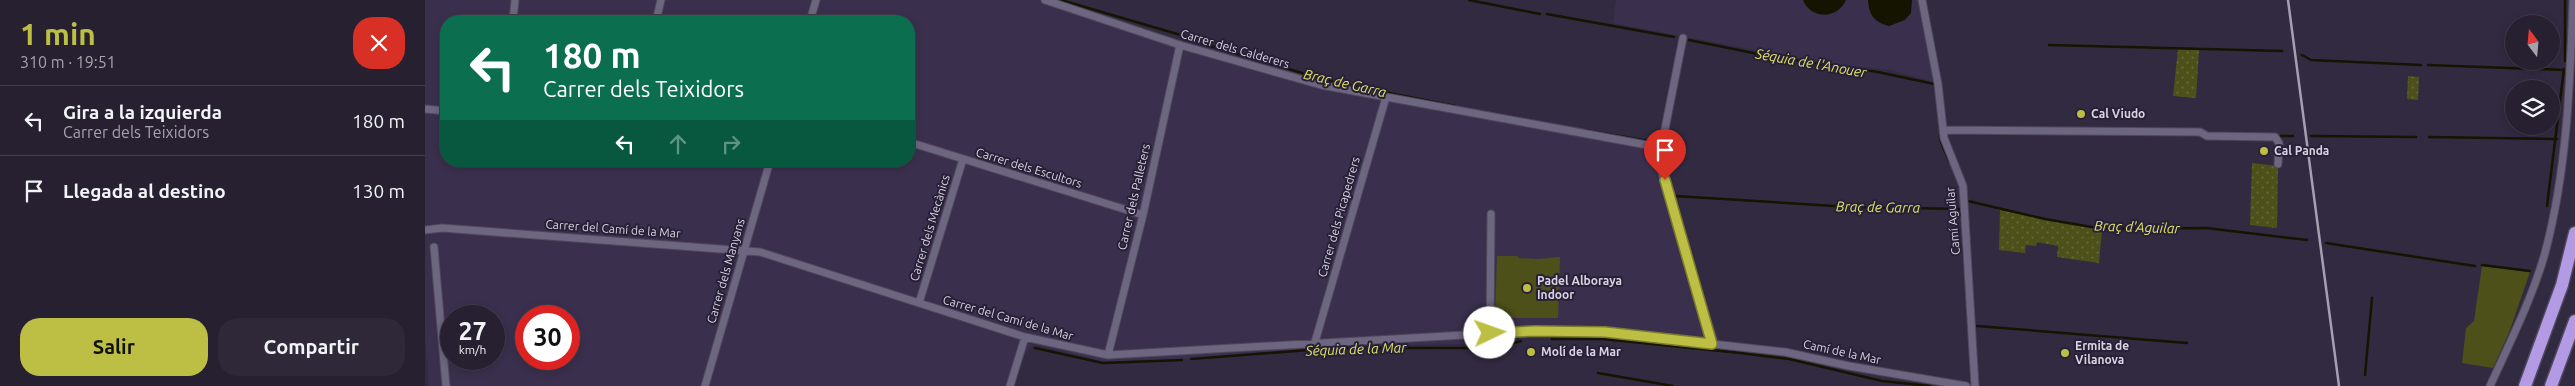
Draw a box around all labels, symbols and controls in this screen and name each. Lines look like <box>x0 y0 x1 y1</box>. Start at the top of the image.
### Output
north arrow <box>2505 15 2560 70</box>
map controls <box>2505 15 2560 135</box>
text: 1 min <box>20 17 96 51</box>
button: close <box>353 17 405 69</box>
street label: Carrer dels Calderers <box>1179 27 1291 70</box>
icon: left <box>460 35 525 100</box>
text: 180 m <box>543 35 641 75</box>
water label: Séquia de l'Anouer <box>1753 45 1868 81</box>
text: 310 m · 19:51 <box>20 53 116 71</box>
water label: Braç de Garra <box>1302 66 1388 100</box>
text: Carrer dels Teixidors <box>543 76 744 101</box>
button: layers <box>2505 80 2560 135</box>
text: Gira a la izquierda <box>63 101 222 123</box>
icon: left <box>20 107 48 135</box>
place label: Cal Viudo <box>2091 107 2145 120</box>
marker: Cal Viudo <box>2075 108 2087 120</box>
text: 180 m <box>352 110 405 132</box>
text: Carrer dels Teixidors <box>63 123 209 141</box>
pin <box>1644 129 1686 180</box>
icon: left <box>611 130 639 158</box>
icon: ahead <box>664 130 692 158</box>
icon: right <box>717 130 745 158</box>
icon: arrive <box>1651 136 1679 164</box>
street label: Carrer dels Palleters <box>1115 143 1152 251</box>
place label: Cal Panda <box>2274 144 2329 157</box>
street label: Carrer dels Escultors <box>975 145 1084 190</box>
marker: Cal Panda <box>2258 145 2270 157</box>
street label: Carrer dels Picapedrers <box>1315 155 1362 279</box>
street label: Carrer dels Mecànics <box>907 173 952 283</box>
icon: arrive <box>20 177 48 205</box>
text: Llegada al destino <box>63 180 226 202</box>
text: 130 m <box>352 180 405 202</box>
street label: Camí Aguilar <box>1943 186 1962 255</box>
water label: Braç de Garra <box>1836 198 1921 216</box>
street label: Carrer del Camí de la Mar <box>545 217 681 240</box>
street label: Carrer dels Manyans <box>704 217 747 325</box>
water label: Braç d'Aguilar <box>2094 218 2181 237</box>
place label: Padel Alboraya Indoor <box>1537 274 1622 301</box>
marker: Padel Alboraya Indoor <box>1521 282 1533 294</box>
street label: Carrer del Camí de la Mar <box>941 293 1075 343</box>
speed limit sign: 30 <box>515 305 580 370</box>
position arrow <box>1463 306 1515 358</box>
text: 27 <box>458 317 487 345</box>
button: Salir <box>20 318 208 376</box>
button: Compartir <box>218 318 405 376</box>
street label: Camí de la Mar <box>1802 337 1883 366</box>
water label: Séquia de la Mar <box>1304 339 1407 359</box>
place label: Ermita de Vilanova <box>2075 339 2129 366</box>
text: km/h <box>459 343 486 356</box>
place label: Molí de la Mar <box>1541 345 1621 358</box>
marker: Molí de la Mar <box>1525 346 1537 358</box>
marker: Ermita de Vilanova <box>2059 347 2071 359</box>

